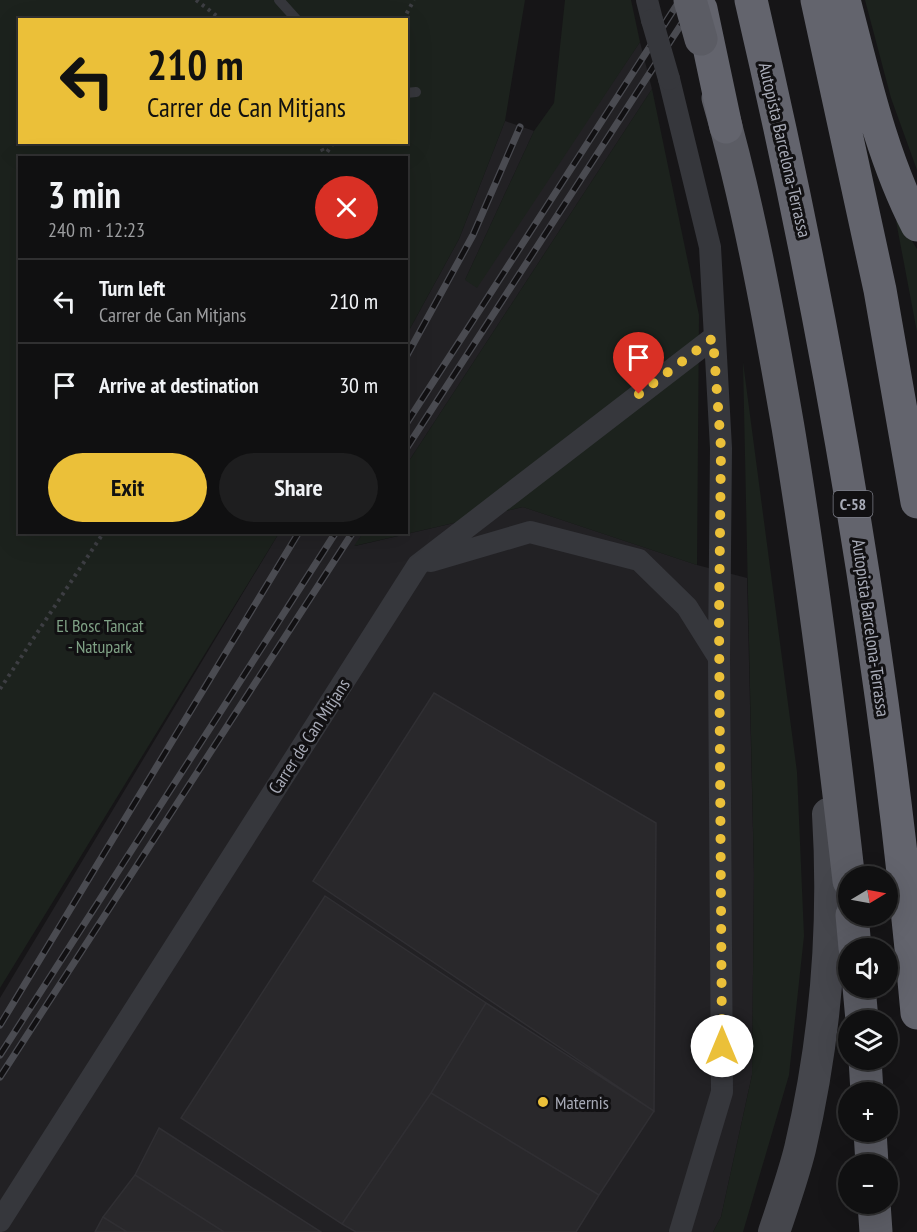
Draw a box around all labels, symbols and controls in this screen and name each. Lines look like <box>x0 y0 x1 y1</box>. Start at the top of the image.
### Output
text: 210 m <box>147 37 244 92</box>
icon: left <box>48 42 126 120</box>
street label: Autopista Barcelona-Terrassa <box>754 60 816 240</box>
text: Carrer de Can Mitjans <box>147 90 346 124</box>
text: 3 min <box>48 171 121 218</box>
button: close <box>315 176 378 239</box>
text: 240 m · 12:23 <box>48 217 145 243</box>
text: Turn left <box>99 274 165 302</box>
icon: left <box>48 285 81 318</box>
text: 210 m <box>329 287 378 315</box>
text: Carrer de Can Mitjans <box>99 302 246 328</box>
pin <box>613 332 664 394</box>
icon: arrive <box>622 341 655 374</box>
icon: arrive <box>48 369 81 402</box>
text: Arrive at destination <box>99 371 259 399</box>
text: 30 m <box>339 371 378 399</box>
button: Exit <box>48 453 207 522</box>
button: Share <box>219 453 378 522</box>
road number: C-58 <box>834 491 872 517</box>
street label: Autopista Barcelona-Terrassa <box>847 538 895 718</box>
park label: El Bosc Tancat - Natupark <box>56 614 144 658</box>
street label: Carrer de Can Mitjans <box>263 674 355 798</box>
north arrow <box>838 866 898 926</box>
map controls <box>838 866 898 1214</box>
button: sound <box>838 938 898 998</box>
button: layers <box>838 1010 898 1070</box>
position arrow <box>690 1014 754 1078</box>
button: + <box>838 1082 898 1142</box>
place label: Maternis <box>555 1091 609 1114</box>
marker: Maternis <box>536 1095 550 1109</box>
button: − <box>838 1154 898 1214</box>

